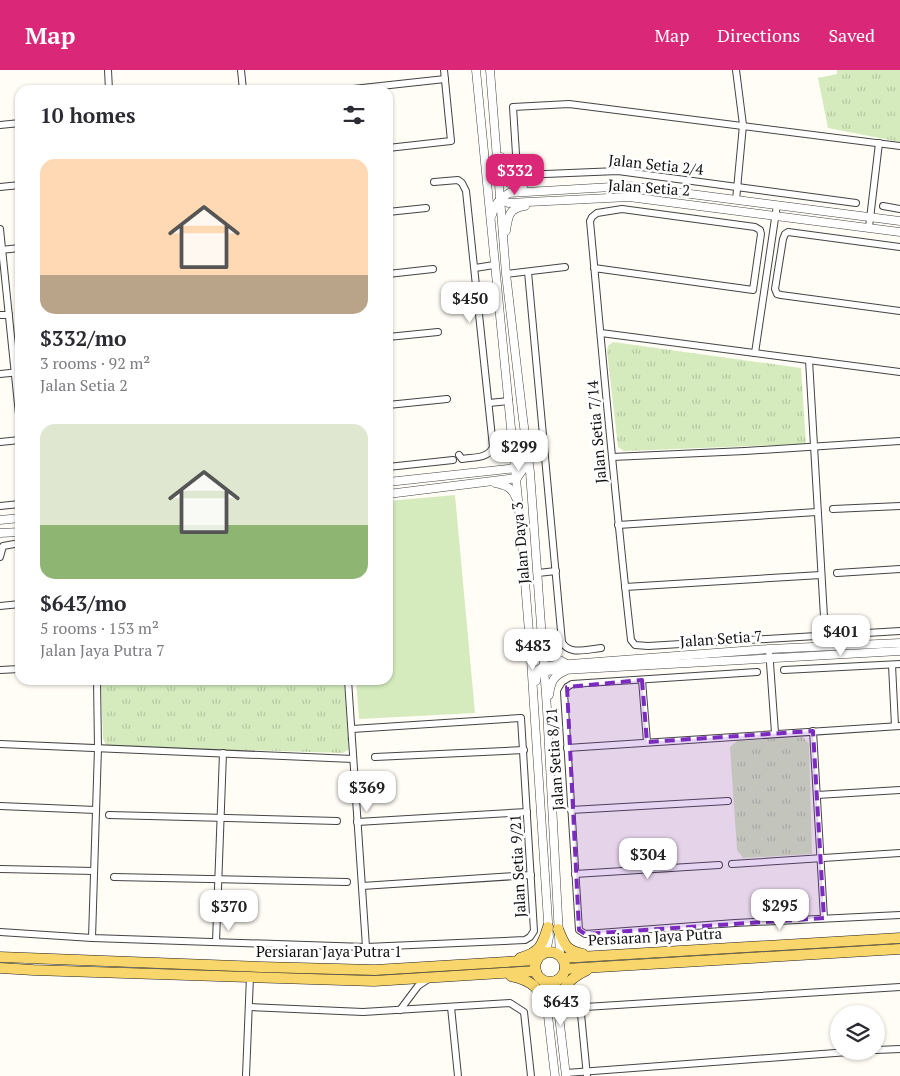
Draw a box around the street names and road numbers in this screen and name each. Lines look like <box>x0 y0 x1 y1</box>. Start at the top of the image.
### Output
street label: Jalan Setia 2/4 <box>608 149 705 179</box>
street label: Jalan Setia 2 <box>607 174 691 200</box>
street label: Jalan Setia 7/14 <box>582 380 610 484</box>
street label: Jalan Daya 3 <box>506 501 534 585</box>
street label: Jalan Setia 7 <box>679 625 763 651</box>
street label: Jalan Setia 8/21 <box>540 707 568 811</box>
street label: Jalan Setia 9/21 <box>504 814 530 918</box>
street label: Persiaran Jaya Putra <box>587 922 723 949</box>
street label: Persiaran Jaya Putra 1 <box>256 941 402 961</box>

